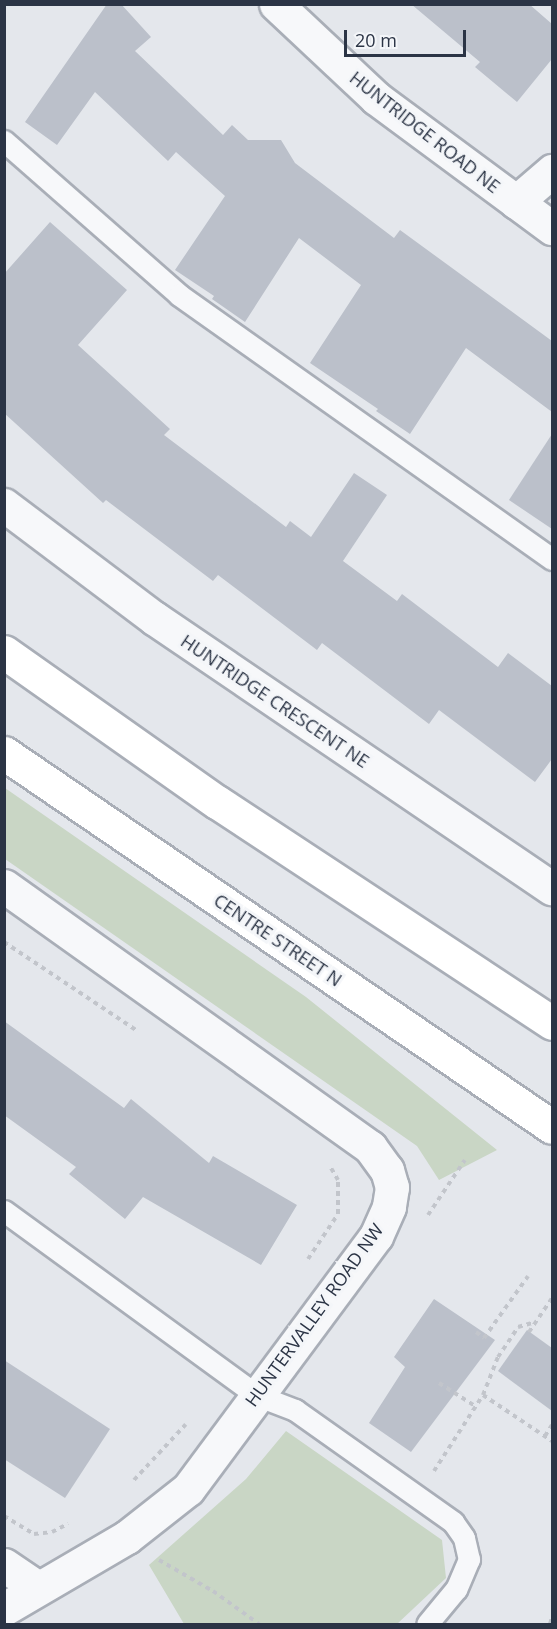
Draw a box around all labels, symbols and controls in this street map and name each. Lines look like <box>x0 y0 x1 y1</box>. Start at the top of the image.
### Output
scale bar <box>347 18 468 56</box>
text: 20 m <box>355 28 397 52</box>
street label: HUNTRIDGE ROAD NE <box>346 67 504 197</box>
street label: HUNTRIDGE CRESCENT NE <box>177 630 373 772</box>
street label: CENTRE STREET N <box>210 889 346 991</box>
street label: HUNTERVALLEY ROAD NW <box>240 1219 388 1411</box>

